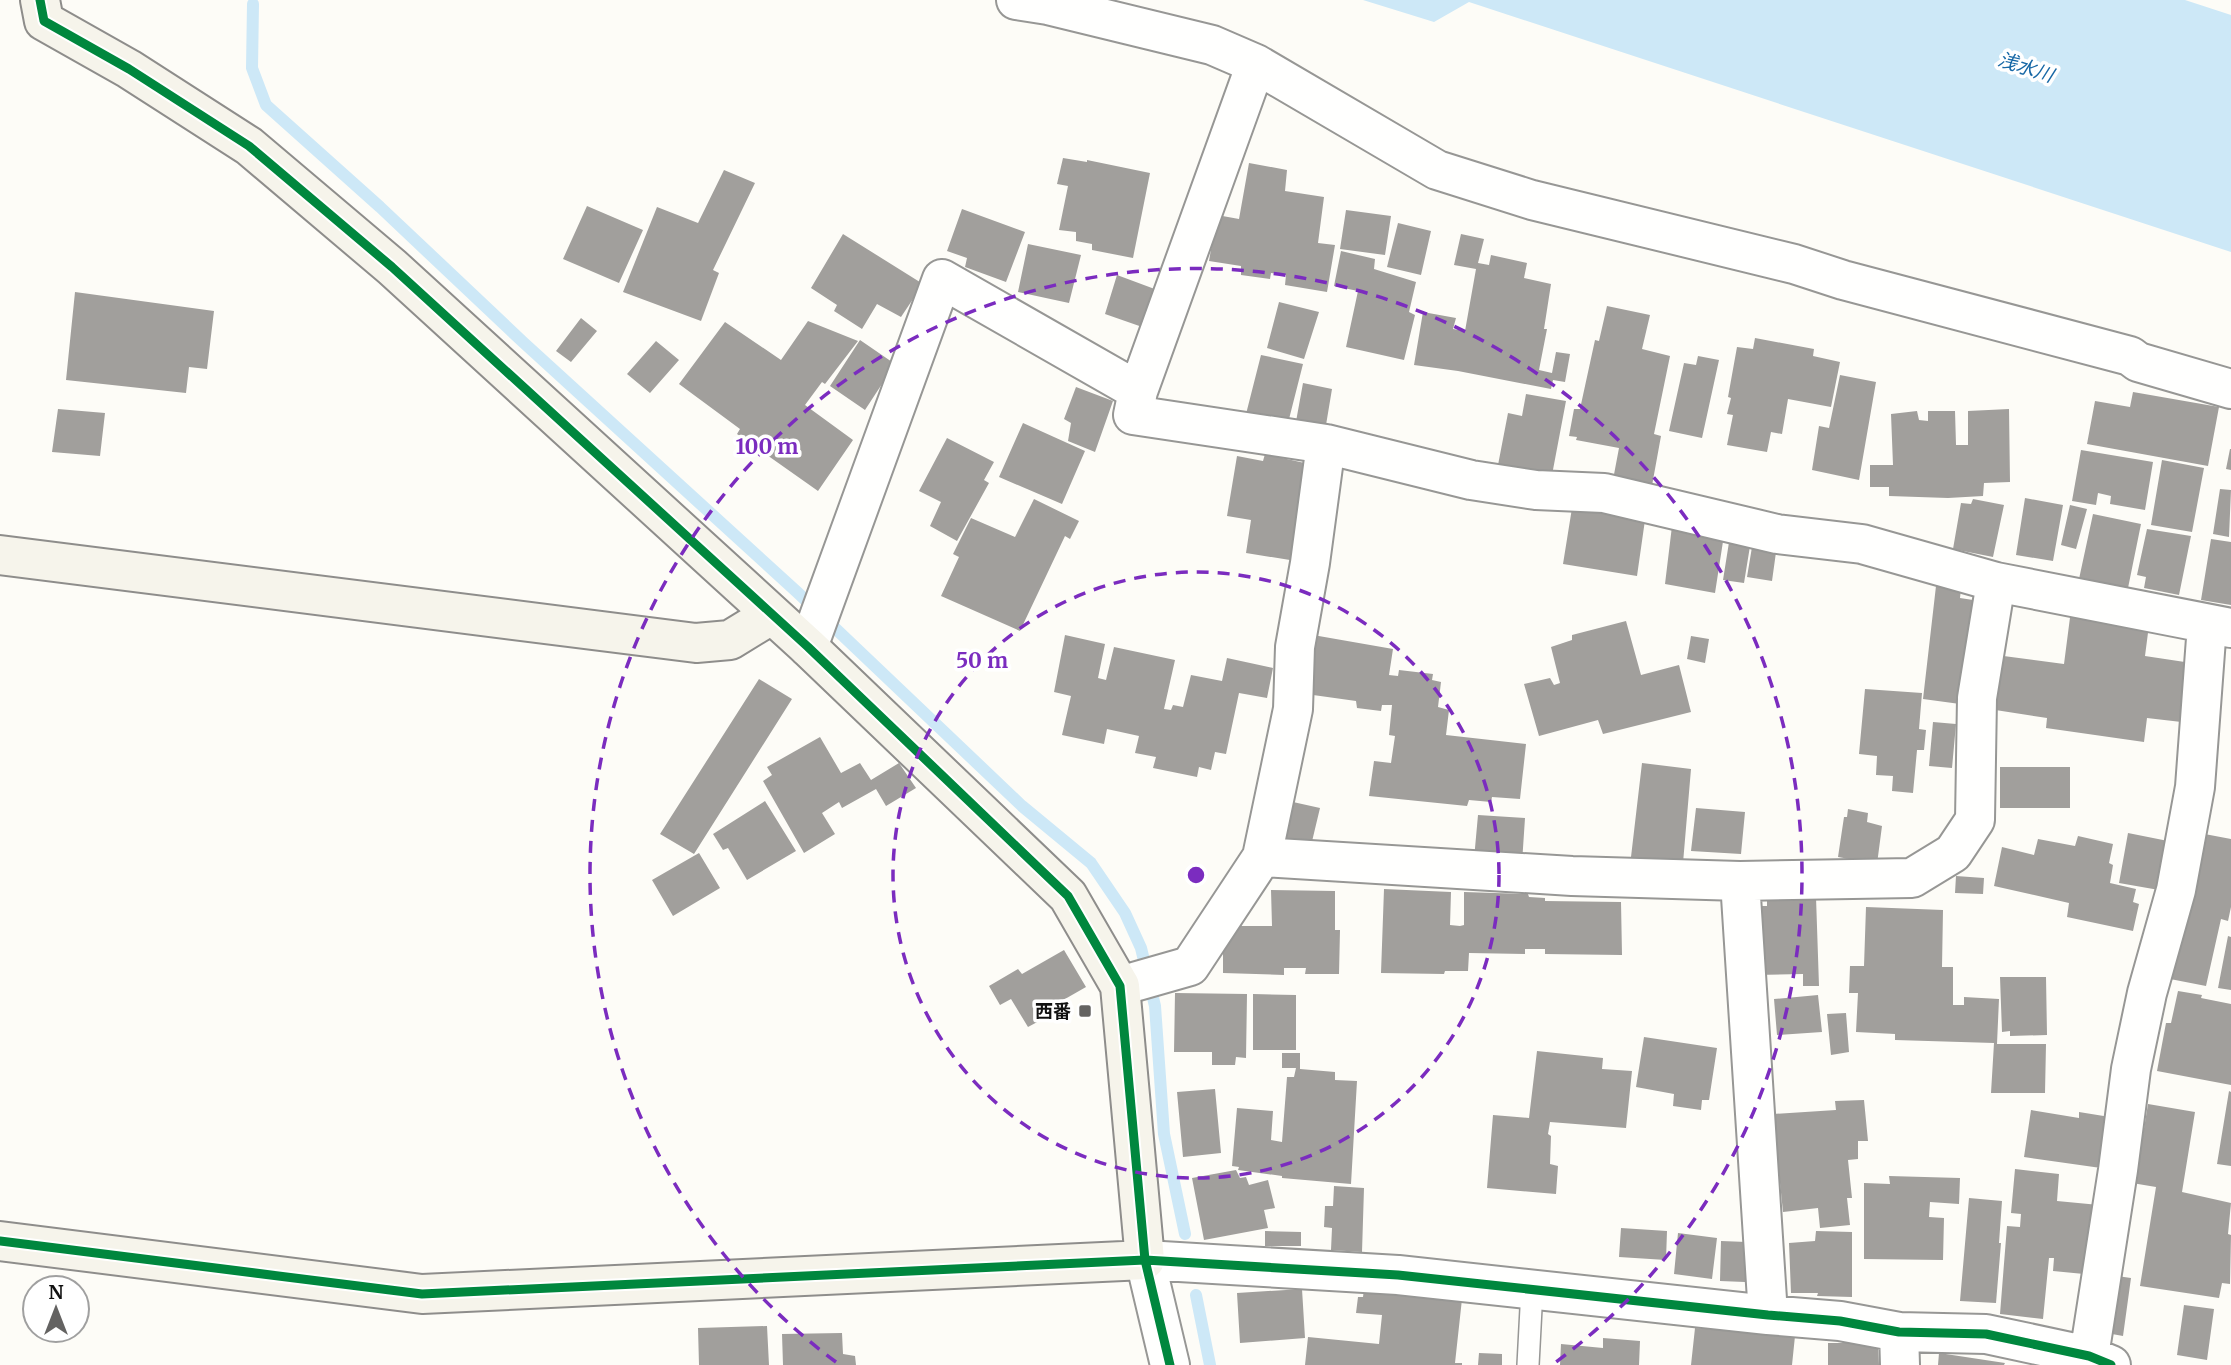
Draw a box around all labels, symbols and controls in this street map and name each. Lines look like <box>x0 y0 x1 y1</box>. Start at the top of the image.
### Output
water label: 浅水川 <box>1995 47 2059 88</box>
text: 100 m <box>736 433 798 460</box>
text: 50 m <box>956 647 1008 674</box>
centre of rings <box>1184 863 1208 887</box>
place label: 西番 <box>1035 1000 1071 1023</box>
marker: 西番 <box>1077 1003 1093 1019</box>
north arrow <box>21 1274 91 1344</box>
text: N <box>48 1280 64 1304</box>

